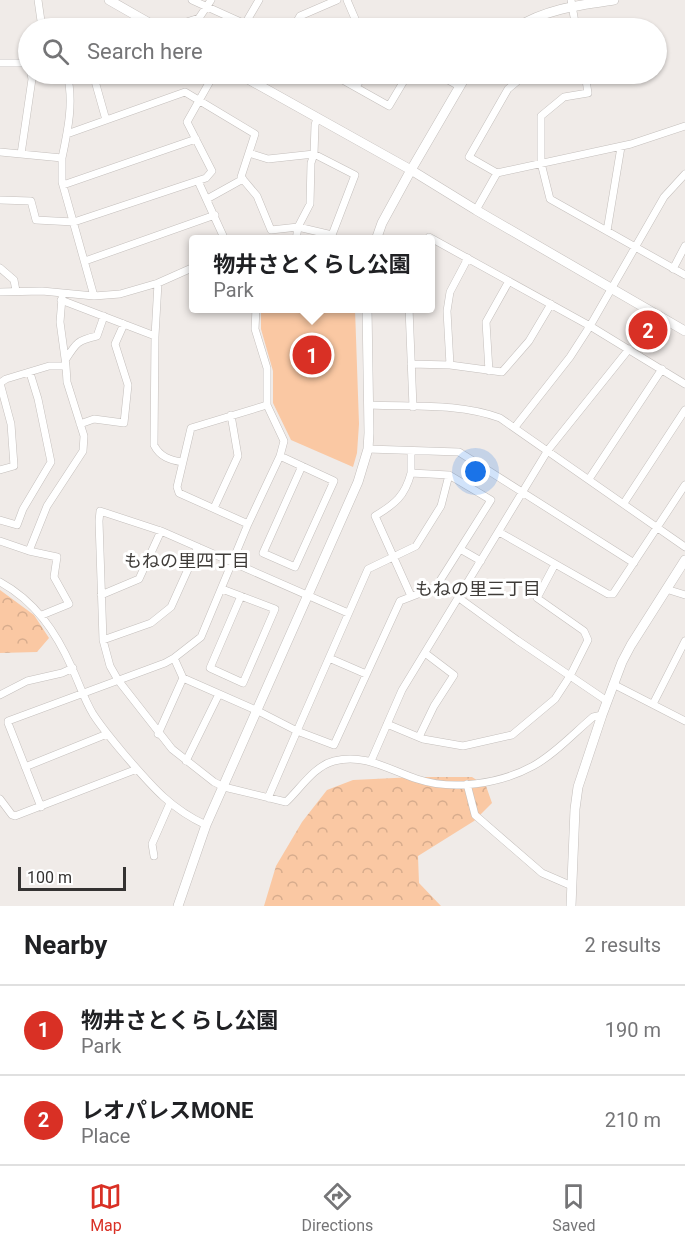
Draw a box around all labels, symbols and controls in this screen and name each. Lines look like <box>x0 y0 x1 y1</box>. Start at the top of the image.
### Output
search box <box>18 18 667 84</box>
icon: search <box>39 35 72 68</box>
text: Search here <box>87 39 203 64</box>
popup <box>189 235 435 313</box>
text: 物井さとくらし公園 <box>213 252 411 277</box>
text: Park <box>213 278 254 302</box>
pin: 2 <box>628 308 668 352</box>
pin: 1 <box>292 332 332 378</box>
your location <box>461 457 490 486</box>
district label: もねの里四丁目 <box>124 550 250 571</box>
district label: もねの里三丁目 <box>415 578 541 599</box>
scale bar <box>18 864 126 892</box>
text: 100 m <box>27 868 72 887</box>
text: Nearby <box>24 930 107 960</box>
text: 2 results <box>585 933 661 957</box>
text: 物井さとくらし公園 <box>81 1008 278 1033</box>
text: 1 <box>38 1018 49 1042</box>
text: 190 m <box>605 1018 661 1042</box>
text: Park <box>81 1034 121 1058</box>
text: レオパレスMONE <box>81 1098 253 1123</box>
text: 2 <box>38 1108 49 1132</box>
text: 210 m <box>605 1108 661 1132</box>
text: Place <box>81 1124 130 1148</box>
tab: Map <box>89 1180 122 1235</box>
tab: Directions <box>301 1180 373 1235</box>
tab: Saved <box>552 1180 596 1235</box>

